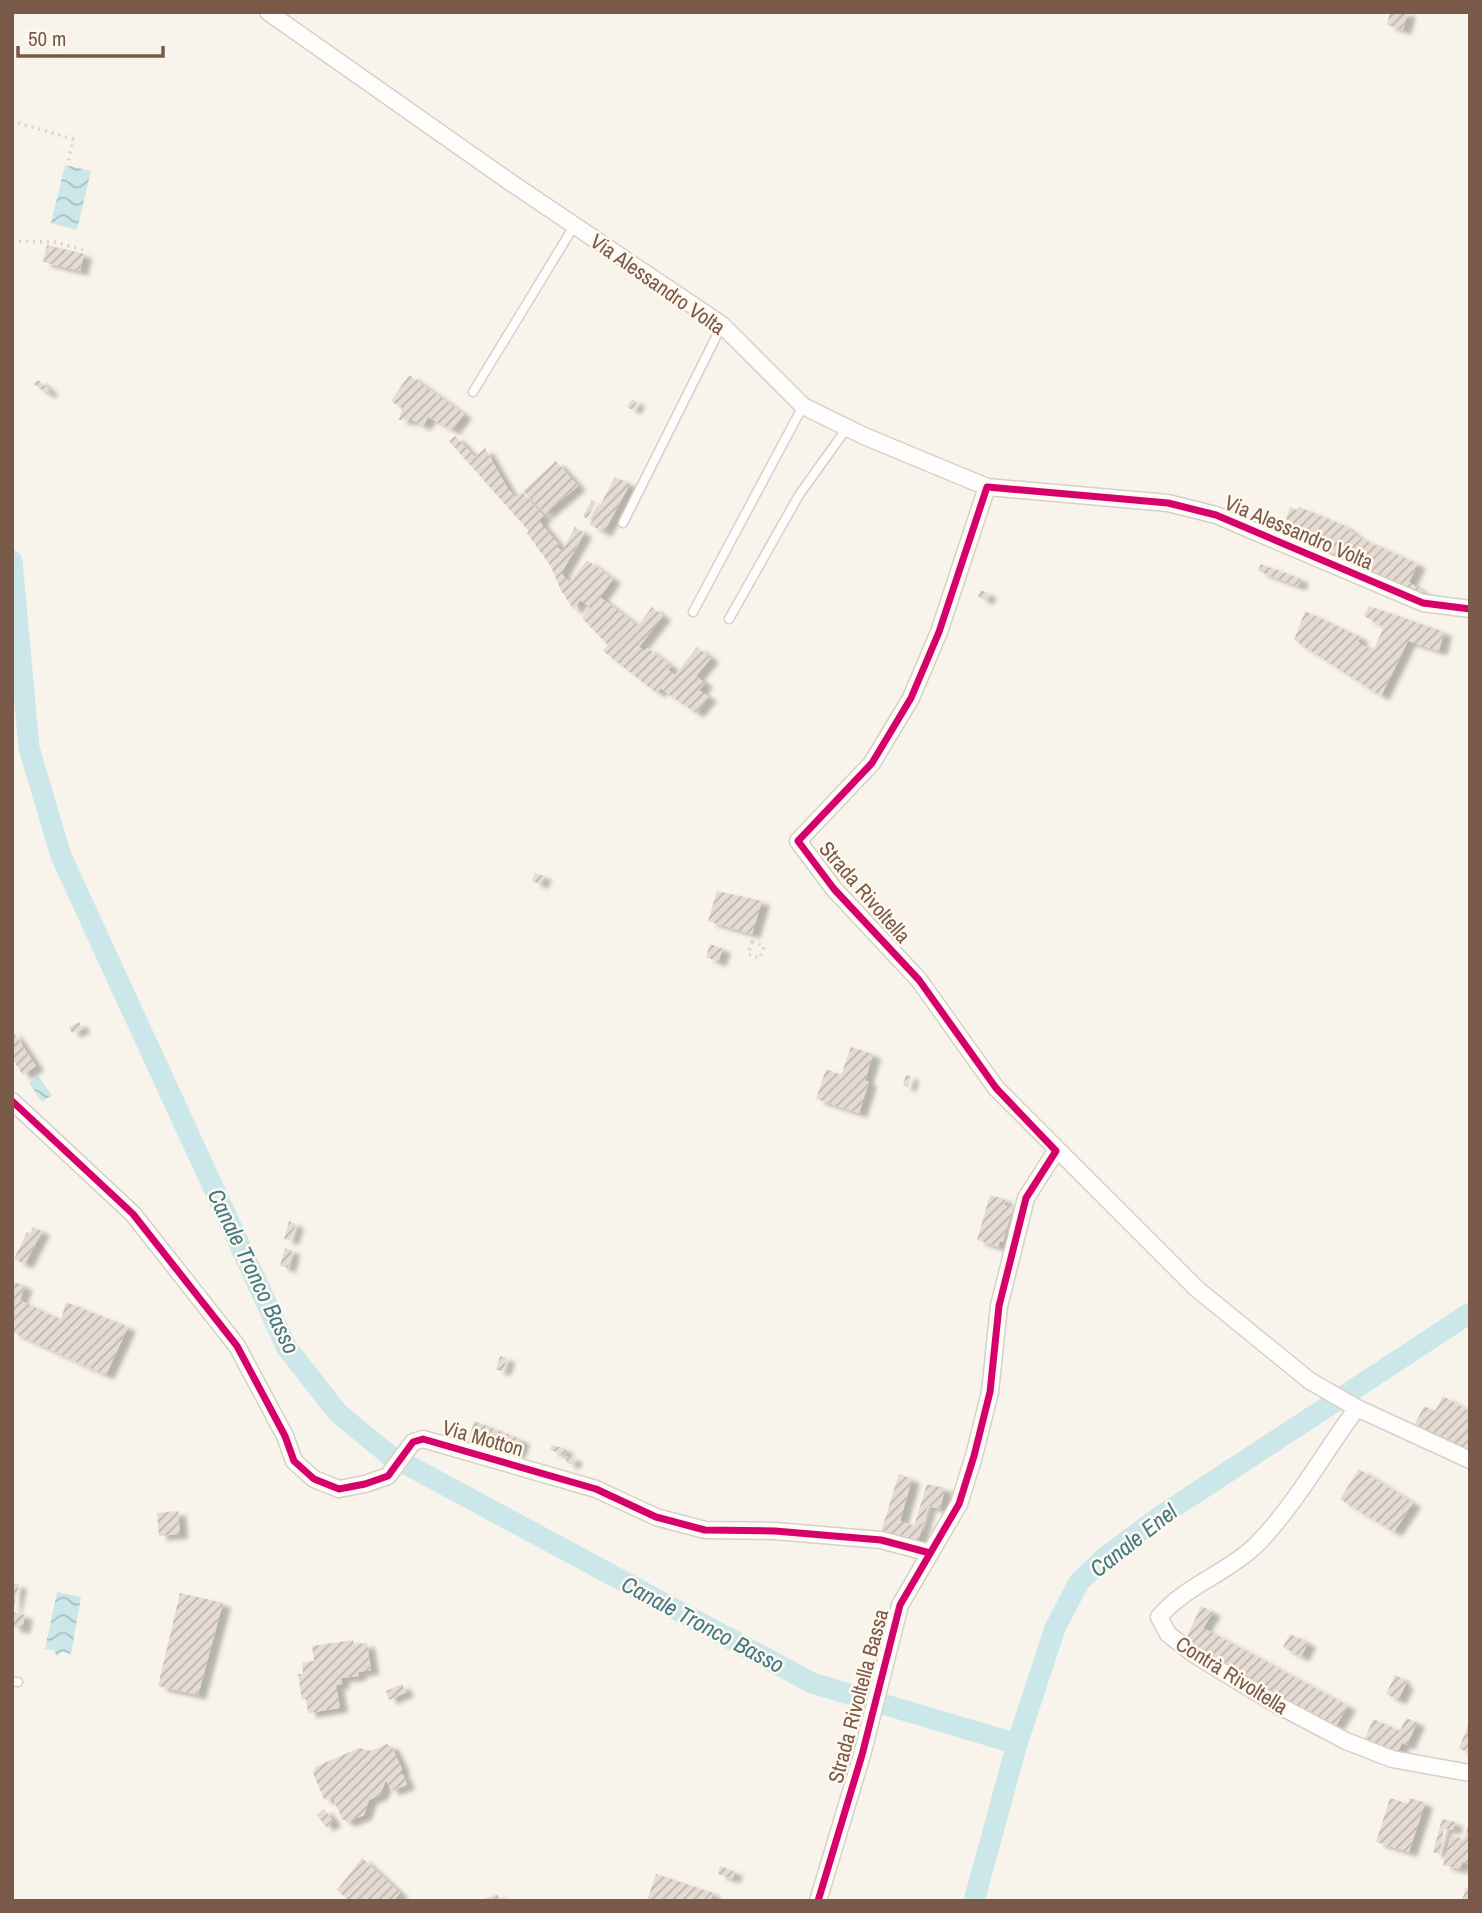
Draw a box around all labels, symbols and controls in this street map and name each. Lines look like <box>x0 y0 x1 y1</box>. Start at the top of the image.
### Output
scale bar <box>18 14 163 58</box>
text: 50 m <box>28 24 66 53</box>
street label: Via Alessandro Volta <box>585 227 732 342</box>
street label: Via Alessandro Volta <box>1220 488 1378 577</box>
street label: Strada Rivoltella <box>813 835 918 950</box>
water label: Canale Tronco Basso <box>201 1183 307 1359</box>
street label: Via Motton <box>439 1413 527 1463</box>
water label: Canale Enel <box>1083 1496 1184 1584</box>
water label: Canale Tronco Basso <box>616 1568 790 1680</box>
street label: Strada Rivoltella Bassa <box>821 1605 895 1786</box>
street label: Contrà Rivoltella <box>1170 1629 1294 1721</box>

